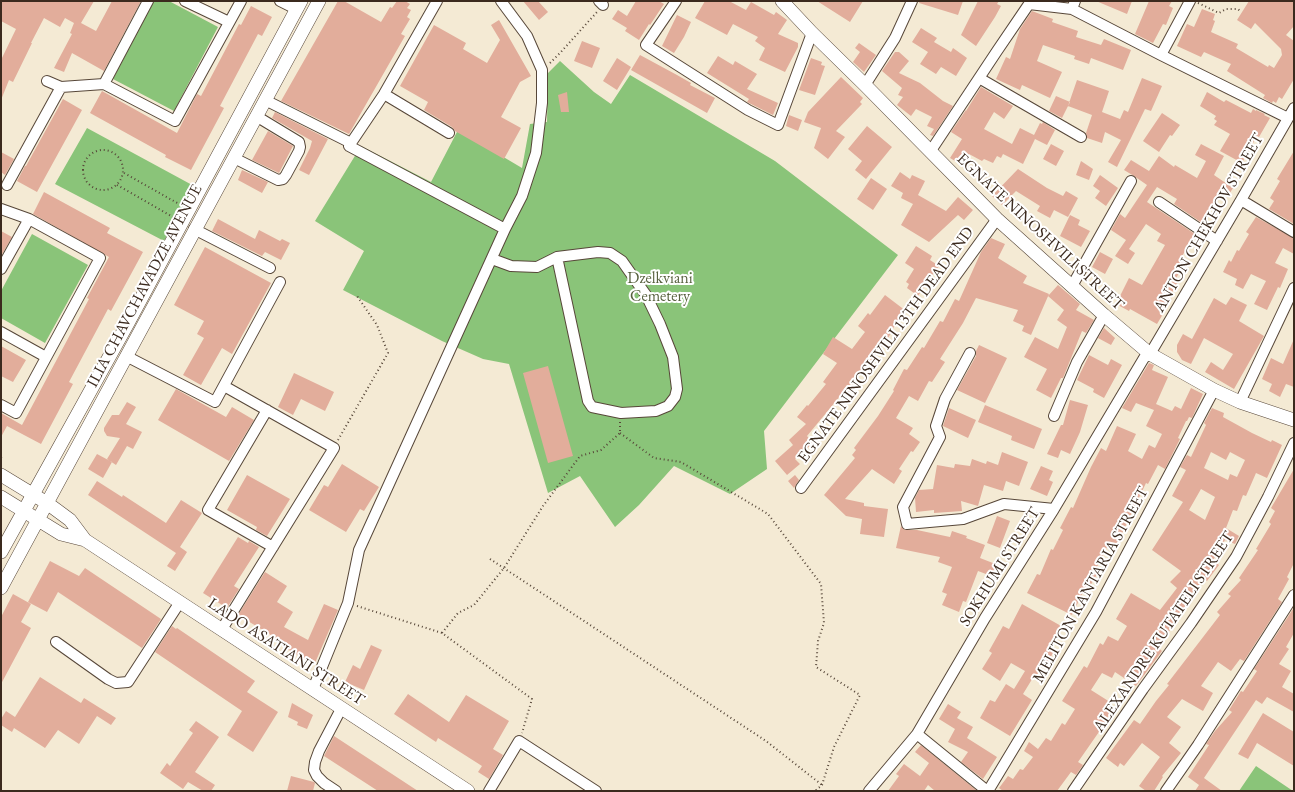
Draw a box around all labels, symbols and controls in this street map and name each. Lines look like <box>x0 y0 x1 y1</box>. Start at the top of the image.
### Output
street label: ANTON CHEKHOV STREET <box>1150 130 1268 316</box>
street label: EGNATE NINOSHVILI STREET <box>952 149 1128 315</box>
street label: ILIA CHAVCHAVADZE AVENUE <box>83 181 207 391</box>
street label: EGNATE NINOSHVILI 13TH DEAD END <box>794 223 978 467</box>
park label: Dzelkviani Cemetery <box>627 269 693 307</box>
street label: MELITON KANTARIA STREET <box>1029 484 1153 686</box>
street label: SOKHUMI STREET <box>956 504 1044 630</box>
street label: ALEXANDRE KUTATELI STREET <box>1090 528 1238 736</box>
street label: LADO ASATIANI STREET <box>204 594 368 710</box>

